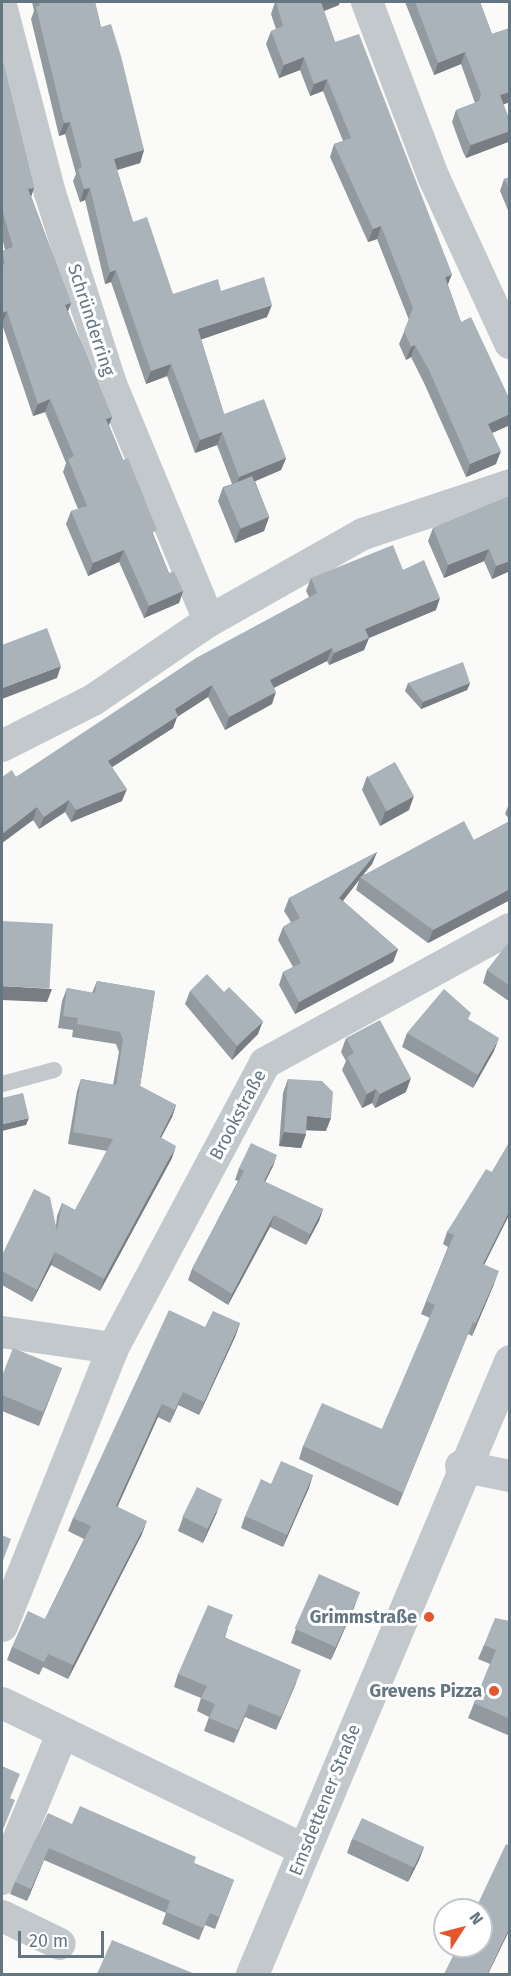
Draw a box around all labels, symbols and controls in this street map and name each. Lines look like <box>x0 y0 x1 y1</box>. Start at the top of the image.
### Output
street label: Schründerring <box>63 261 119 379</box>
street label: Brookstraße <box>205 1066 271 1164</box>
place label: Grimmstraße <box>310 1606 417 1628</box>
marker: Grimmstraße <box>422 1610 436 1624</box>
place label: Grevens Pizza <box>370 1680 482 1702</box>
marker: Grevens Pizza <box>487 1684 501 1698</box>
street label: Emsdettener Straße <box>285 1721 365 1879</box>
north arrow <box>433 1898 493 1958</box>
text: N <box>466 1908 487 1928</box>
scale bar <box>21 1919 106 1957</box>
text: 20 m <box>29 1930 68 1952</box>

